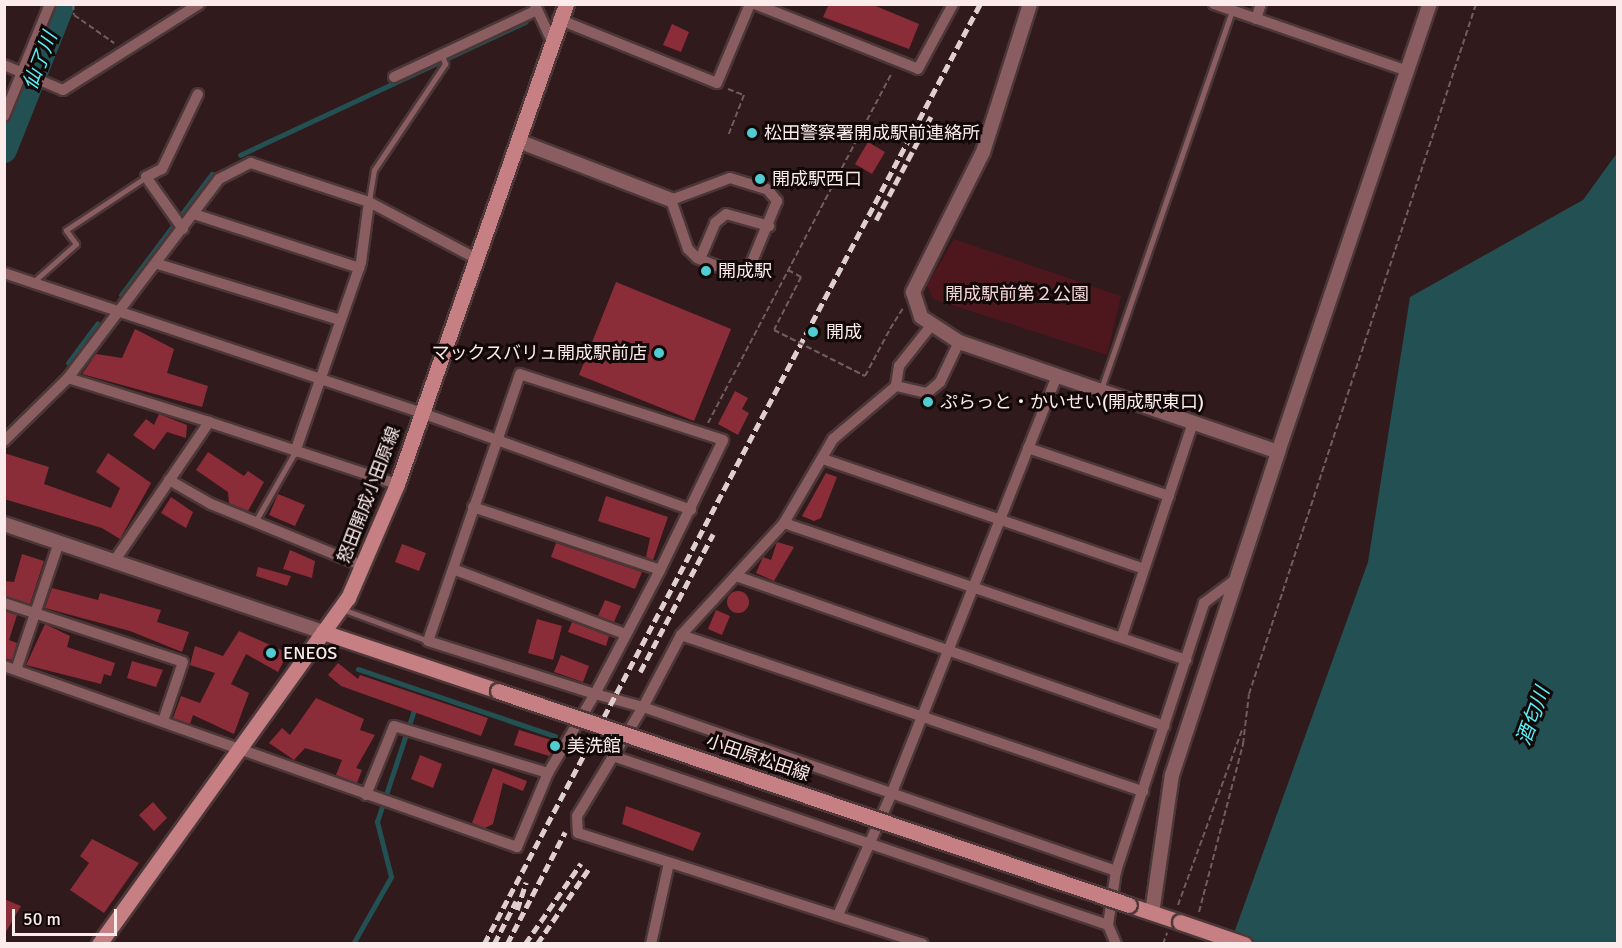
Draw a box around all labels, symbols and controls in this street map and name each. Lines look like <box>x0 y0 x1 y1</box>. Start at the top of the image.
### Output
water label: 仙了川 <box>18 29 62 93</box>
place label: 松田警察署開成駅前連絡所 <box>764 122 980 144</box>
marker: 松田警察署開成駅前連絡所 <box>745 126 759 140</box>
place label: 開成駅西口 <box>772 168 862 190</box>
marker: 開成駅西口 <box>753 172 767 186</box>
place label: 開成駅 <box>718 260 772 282</box>
marker: 開成駅 <box>699 264 713 278</box>
park label: 開成駅前第２公園 <box>945 283 1089 305</box>
place label: 開成 <box>826 321 862 343</box>
marker: 開成 <box>804 323 822 341</box>
place label: マックスバリュ開成駅前店 <box>431 342 647 364</box>
marker: マックスバリュ開成駅前店 <box>652 346 666 360</box>
place label: ぷらっと・かいせい(開成駅東口) <box>940 391 1204 413</box>
marker: ぷらっと・かいせい(開成駅東口) <box>921 395 935 409</box>
street label: 怒田開成小田原線 <box>333 424 405 566</box>
place label: ENEOS <box>283 642 337 664</box>
marker: ENEOS <box>264 646 278 660</box>
water label: 酒匂川 <box>1511 684 1555 748</box>
street label: 小田原松田線 <box>703 730 813 786</box>
place label: 美洗館 <box>567 735 621 757</box>
marker: 美洗館 <box>548 739 562 753</box>
scale bar <box>15 897 120 935</box>
text: 50 m <box>23 908 61 930</box>

